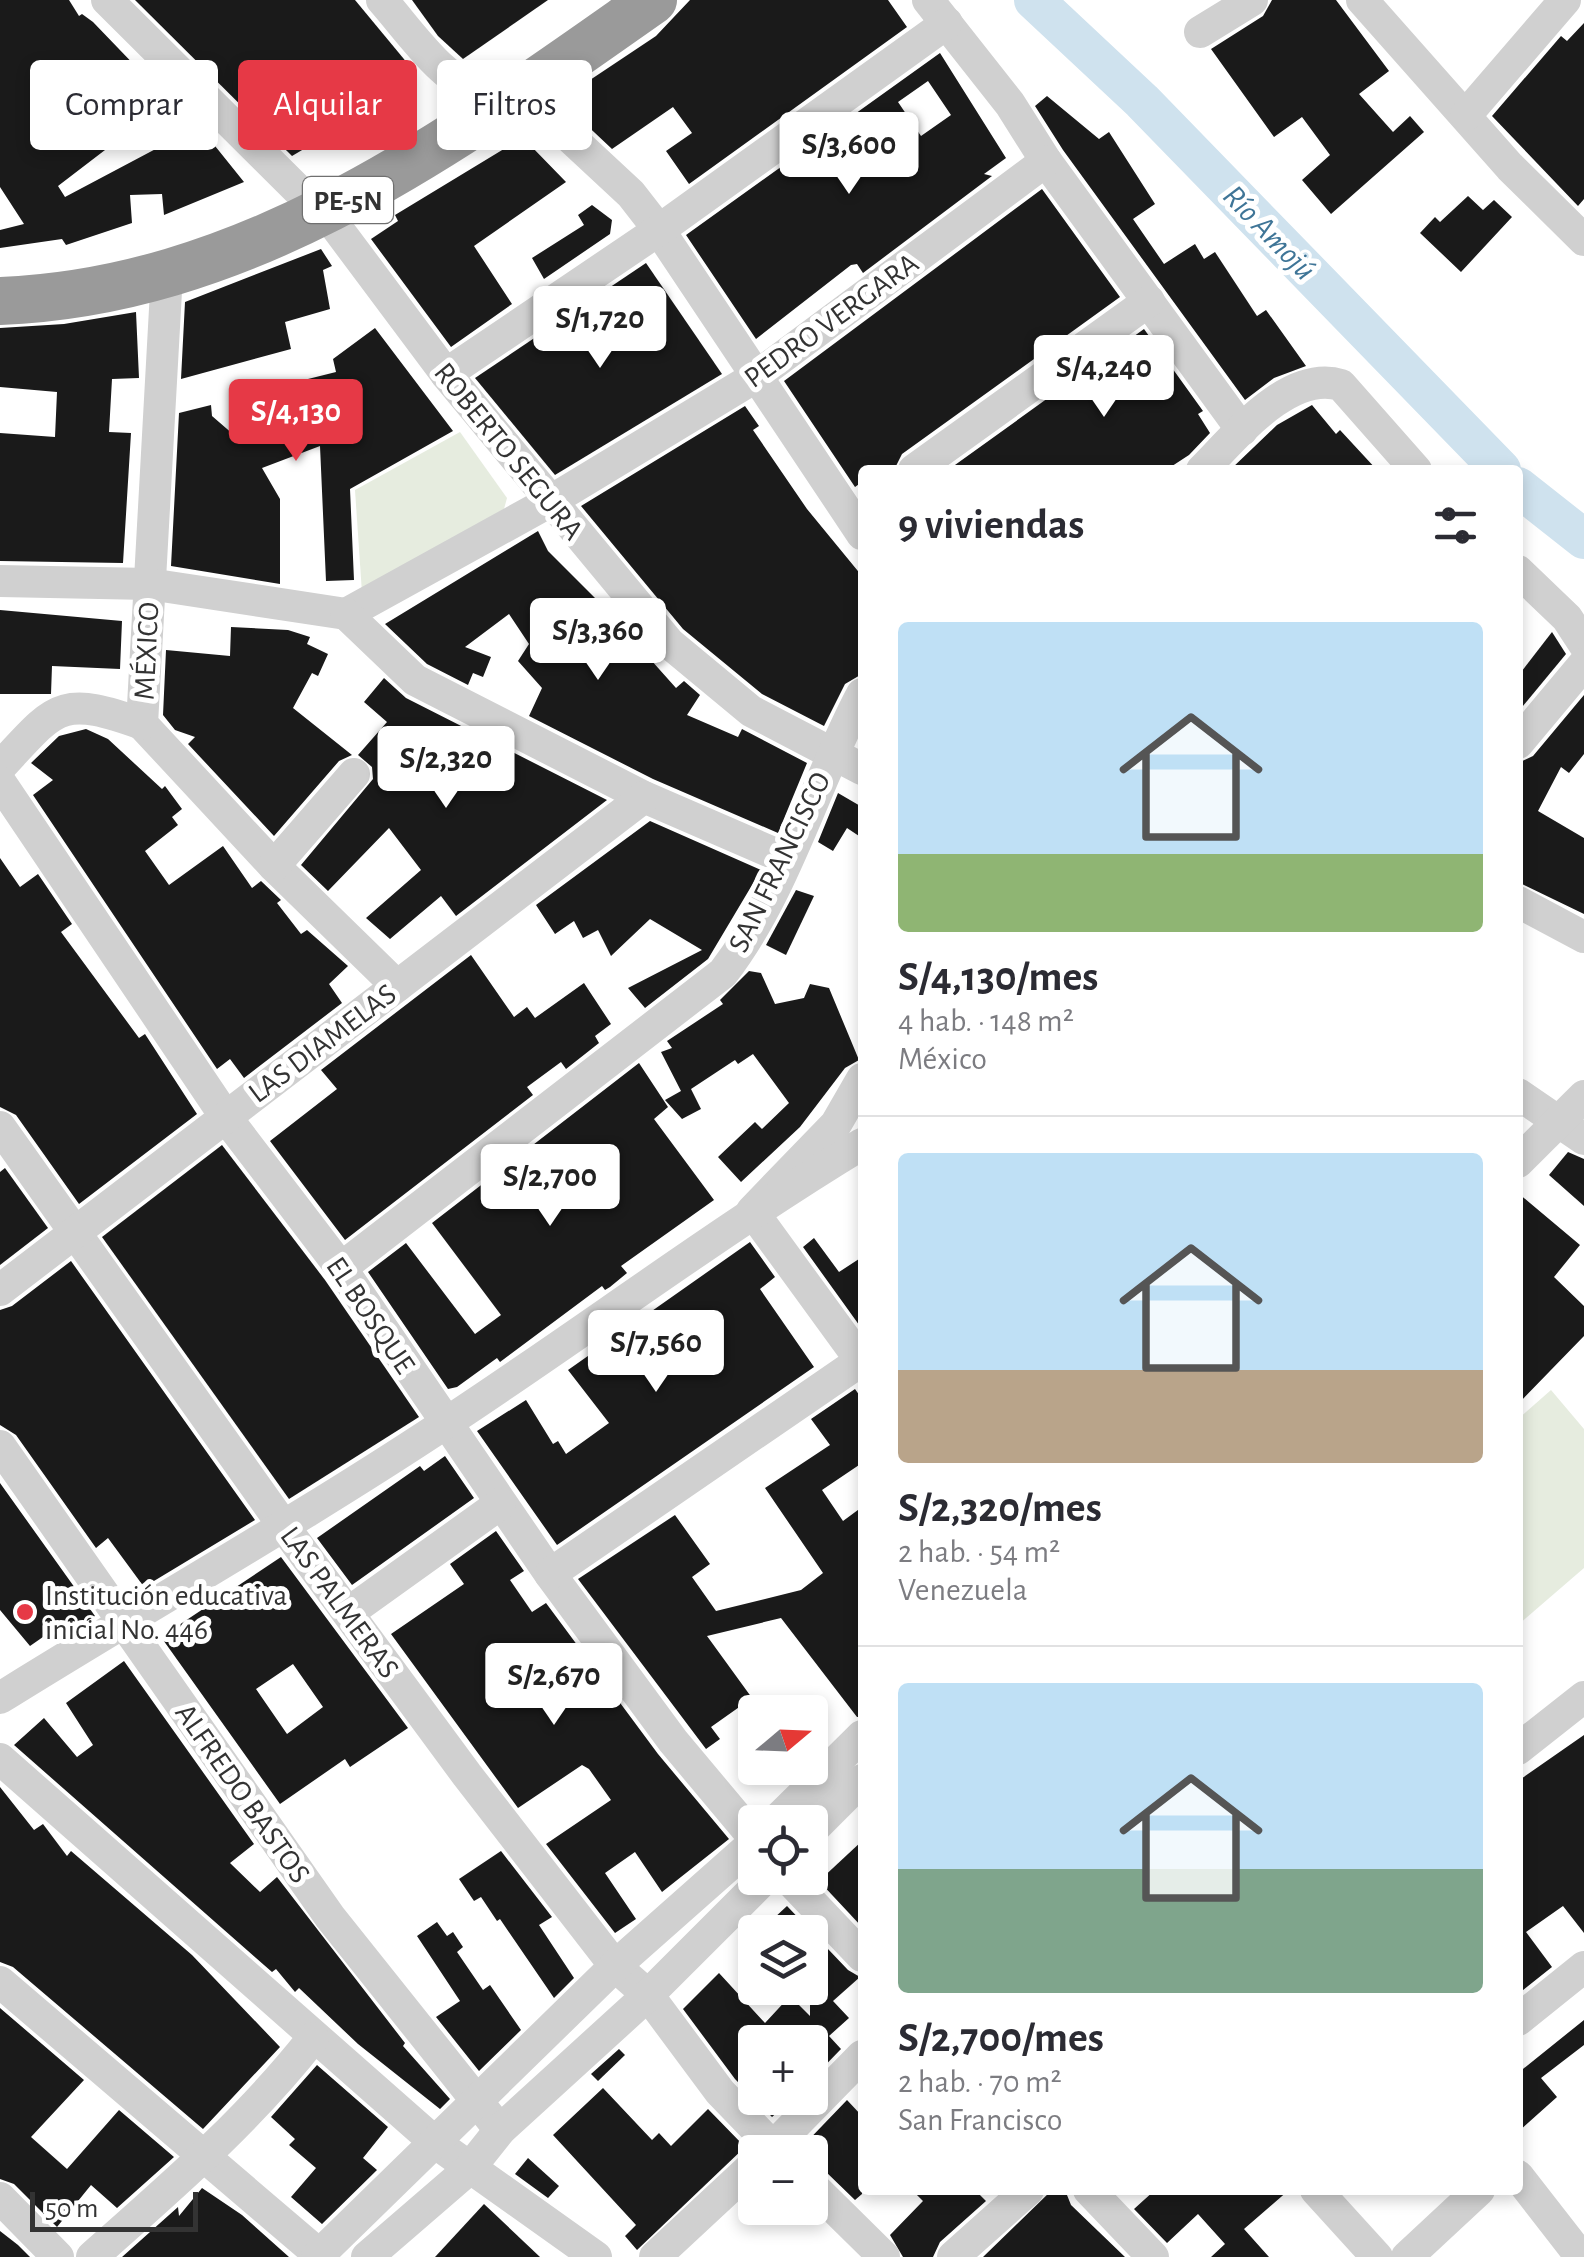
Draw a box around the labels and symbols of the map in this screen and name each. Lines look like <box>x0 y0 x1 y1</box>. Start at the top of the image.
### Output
pin: S/3,600 <box>757 112 941 197</box>
road number: PE-5N <box>303 177 393 223</box>
water label: Río Amojú <box>1217 179 1322 286</box>
street label: PEDRO VERGARA <box>739 248 924 394</box>
pin: S/1,720 <box>508 286 692 371</box>
pin: S/4,240 <box>1012 335 1196 420</box>
street label: ROBERTO SEGURA <box>428 358 588 546</box>
pin: S/4,130 <box>204 379 388 464</box>
pin: S/3,360 <box>506 598 690 683</box>
street label: MÉXICO <box>127 601 165 701</box>
pin: S/2,320 <box>354 726 538 811</box>
street label: SAN FRANCISCO <box>723 768 836 957</box>
street label: LAS DIAMELAS <box>243 979 402 1109</box>
pin: S/2,700 <box>458 1144 642 1229</box>
street label: EL BOSQUE <box>320 1252 420 1379</box>
pin: S/7,560 <box>564 1310 748 1395</box>
street label: LAS PALMERAS <box>274 1521 404 1684</box>
place label: Institución educativa inicial No. 446 <box>45 1581 287 1645</box>
marker: Institución educativa inicial No. 446 <box>14 1601 36 1623</box>
pin: S/2,670 <box>462 1643 646 1728</box>
north arrow <box>738 1695 828 1785</box>
street label: ALFREDO BASTOS <box>169 1698 315 1889</box>
scale bar <box>30 2187 198 2232</box>

